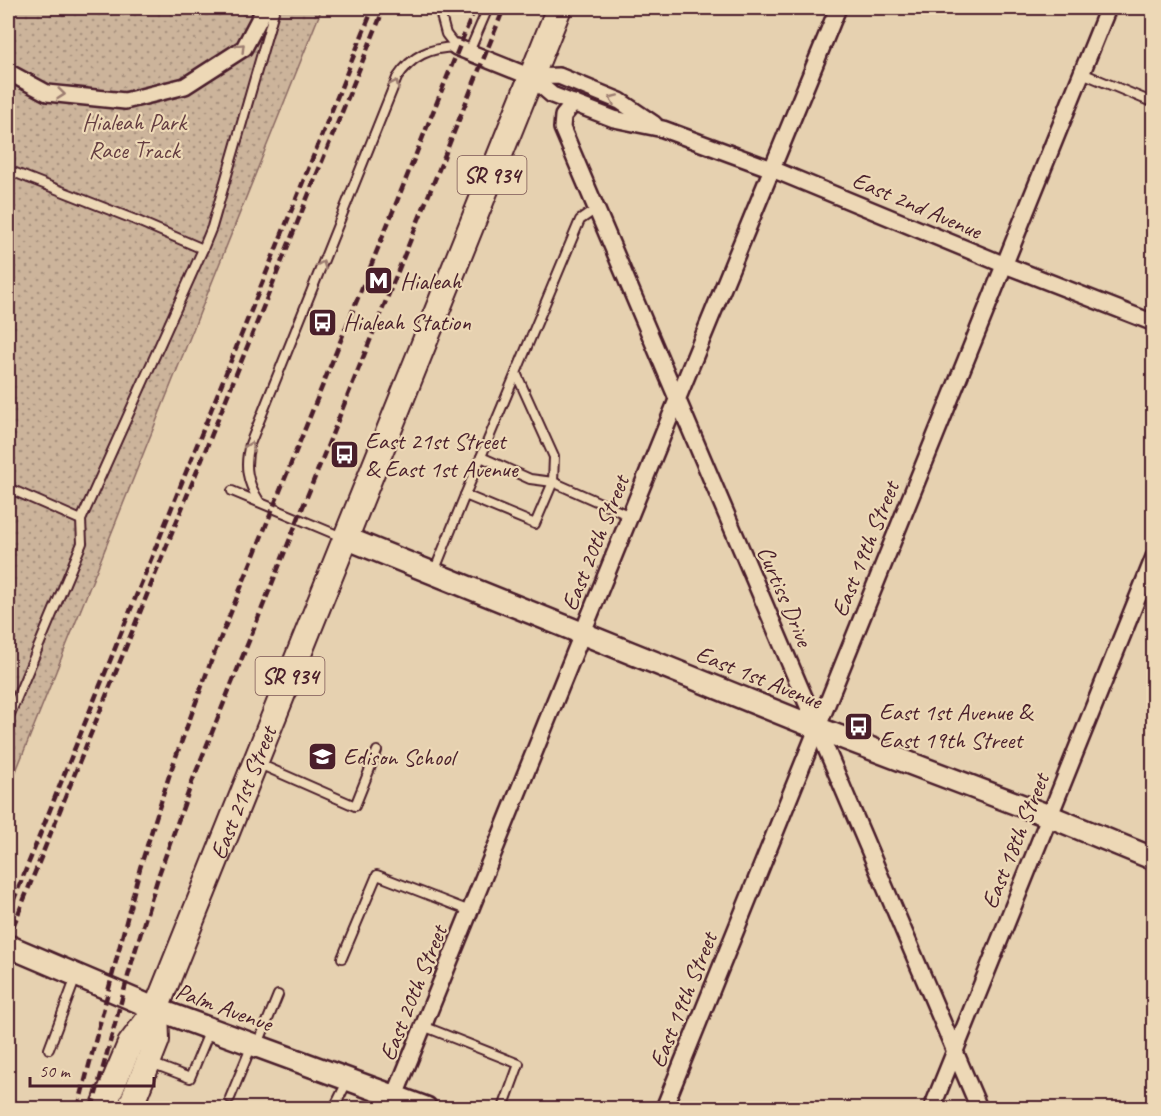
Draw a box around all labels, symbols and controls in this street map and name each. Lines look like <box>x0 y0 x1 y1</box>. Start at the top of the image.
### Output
one-way arrow <box>234 44 245 54</box>
one-way arrow <box>388 80 400 91</box>
one-way arrow <box>56 87 65 100</box>
one-way arrow <box>608 94 619 106</box>
park label: Hialeah Park Race Track <box>82 107 188 165</box>
road number: SR 934 <box>458 156 526 194</box>
street label: East 2nd Avenue <box>848 164 988 246</box>
one-way arrow <box>315 260 327 271</box>
metro station icon: Hialeah <box>363 265 395 297</box>
place label: Hialeah <box>400 266 462 296</box>
bus stop icon: Hialeah Station <box>306 306 338 338</box>
place label: Hialeah Station <box>343 307 471 337</box>
place label: East 21st Street & East 1st Avenue <box>365 426 520 484</box>
bus stop icon: East 21st Street & East 1st Avenue <box>328 439 360 471</box>
one-way arrow <box>243 441 255 452</box>
street label: East 20th Street <box>554 469 636 615</box>
street label: East 19th Street <box>824 475 906 621</box>
street label: Curtiss Drive <box>750 541 820 653</box>
street label: East 1st Avenue <box>692 638 828 717</box>
road number: SR 934 <box>256 657 324 695</box>
place label: East 1st Avenue & East 19th Street <box>879 697 1034 755</box>
bus stop icon: East 1st Avenue & East 19th Street <box>842 710 874 742</box>
street label: East 21st Street <box>203 720 284 864</box>
school or university icon: Edison School <box>306 741 338 773</box>
place label: Edison School <box>343 742 458 772</box>
street label: East 18th Street <box>974 767 1056 913</box>
street label: East 20th Street <box>372 919 454 1065</box>
street label: East 19th Street <box>642 926 724 1072</box>
street label: Palm Avenue <box>172 976 278 1039</box>
scale bar <box>30 1050 154 1088</box>
text: 50 m <box>39 1060 72 1082</box>

